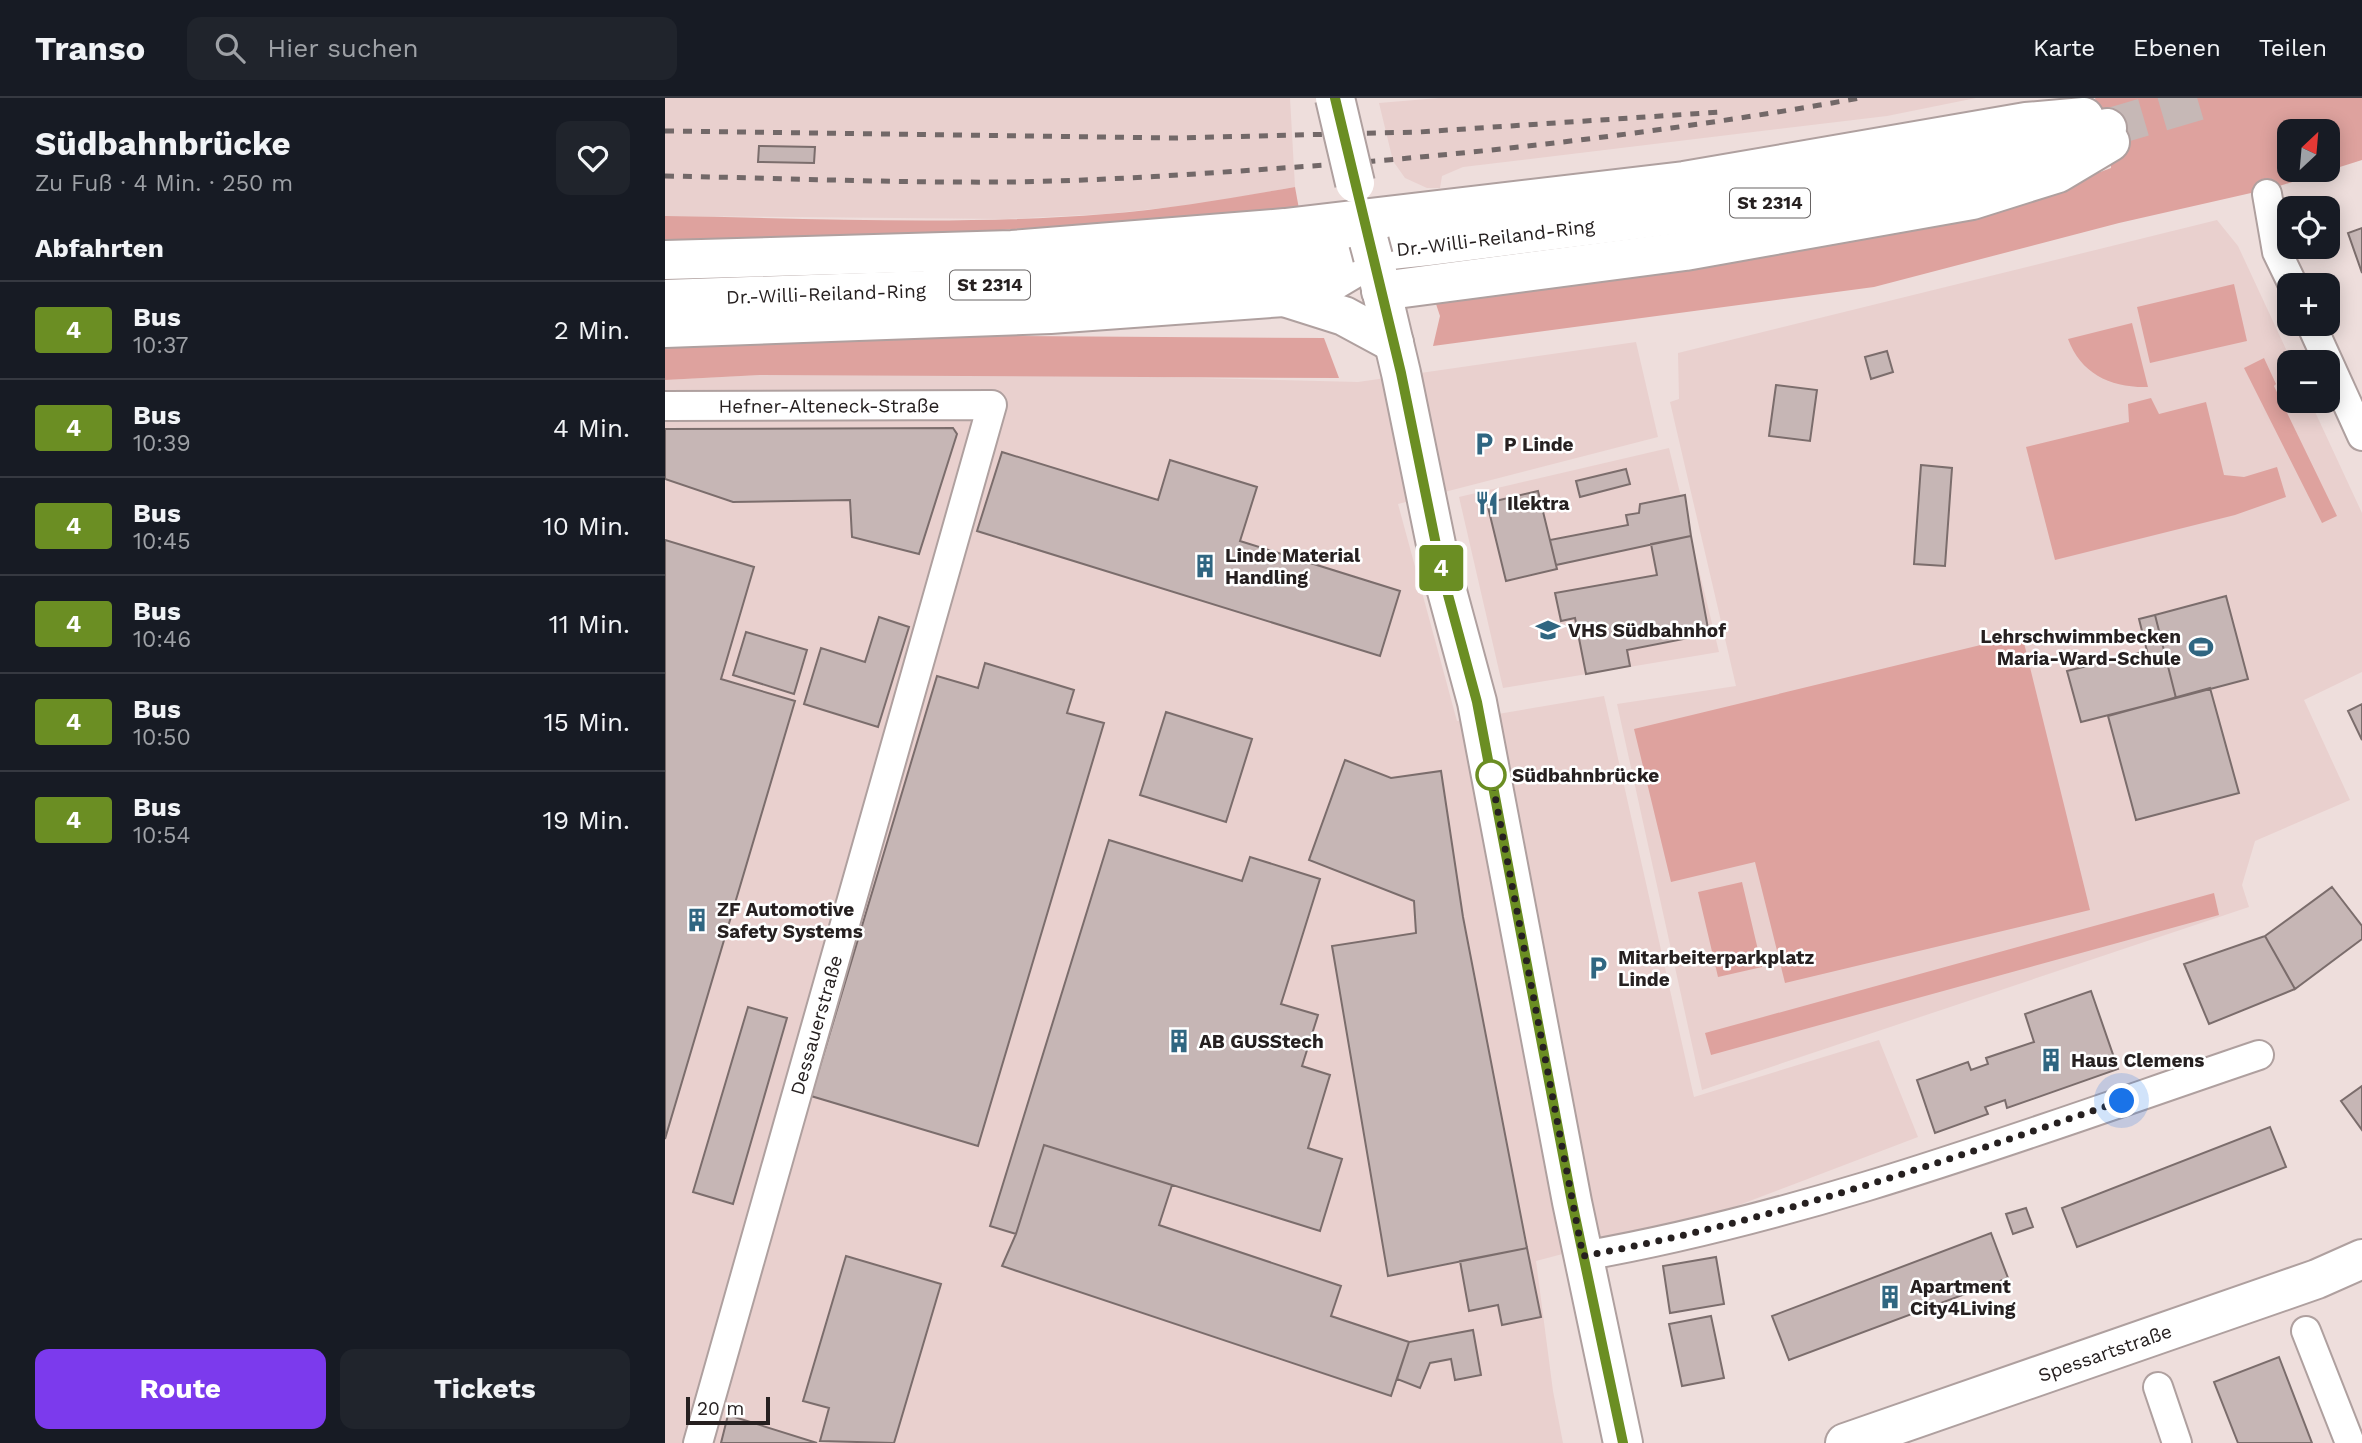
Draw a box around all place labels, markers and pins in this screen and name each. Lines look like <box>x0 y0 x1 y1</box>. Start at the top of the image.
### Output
parking icon: P Linde <box>1470 430 1498 458</box>
place label: P Linde <box>1504 433 1574 456</box>
restaurant icon: Ilektra <box>1473 489 1501 517</box>
place label: Ilektra <box>1507 492 1569 515</box>
place label: Linde Material Handling <box>1225 544 1361 589</box>
building icon: Linde Material Handling <box>1191 552 1219 580</box>
school or university icon: VHS Südbahnhof <box>1534 616 1562 644</box>
place label: VHS Südbahnhof <box>1568 619 1726 642</box>
place label: Lehrschwimmbecken Maria-Ward-Schule <box>1980 625 2181 670</box>
sports icon: Lehrschwimmbecken Maria-Ward-Schule <box>2187 633 2215 661</box>
marker: Südbahnbrücke <box>1476 760 1506 790</box>
place label: Südbahnbrücke <box>1512 764 1659 787</box>
place label: ZF Automotive Safety Systems <box>717 898 863 943</box>
building icon: ZF Automotive Safety Systems <box>683 906 711 934</box>
place label: Mitarbeiterparkplatz Linde <box>1618 946 1814 991</box>
parking icon: Mitarbeiterparkplatz Linde <box>1584 954 1612 982</box>
building icon: AB GUSStech <box>1165 1027 1193 1055</box>
place label: AB GUSStech <box>1199 1030 1324 1053</box>
building icon: Haus Clemens <box>2037 1046 2065 1074</box>
place label: Haus Clemens <box>2071 1049 2204 1072</box>
place label: Apartment City4Living <box>1910 1275 2016 1320</box>
building icon: Apartment City4Living <box>1876 1283 1904 1311</box>

